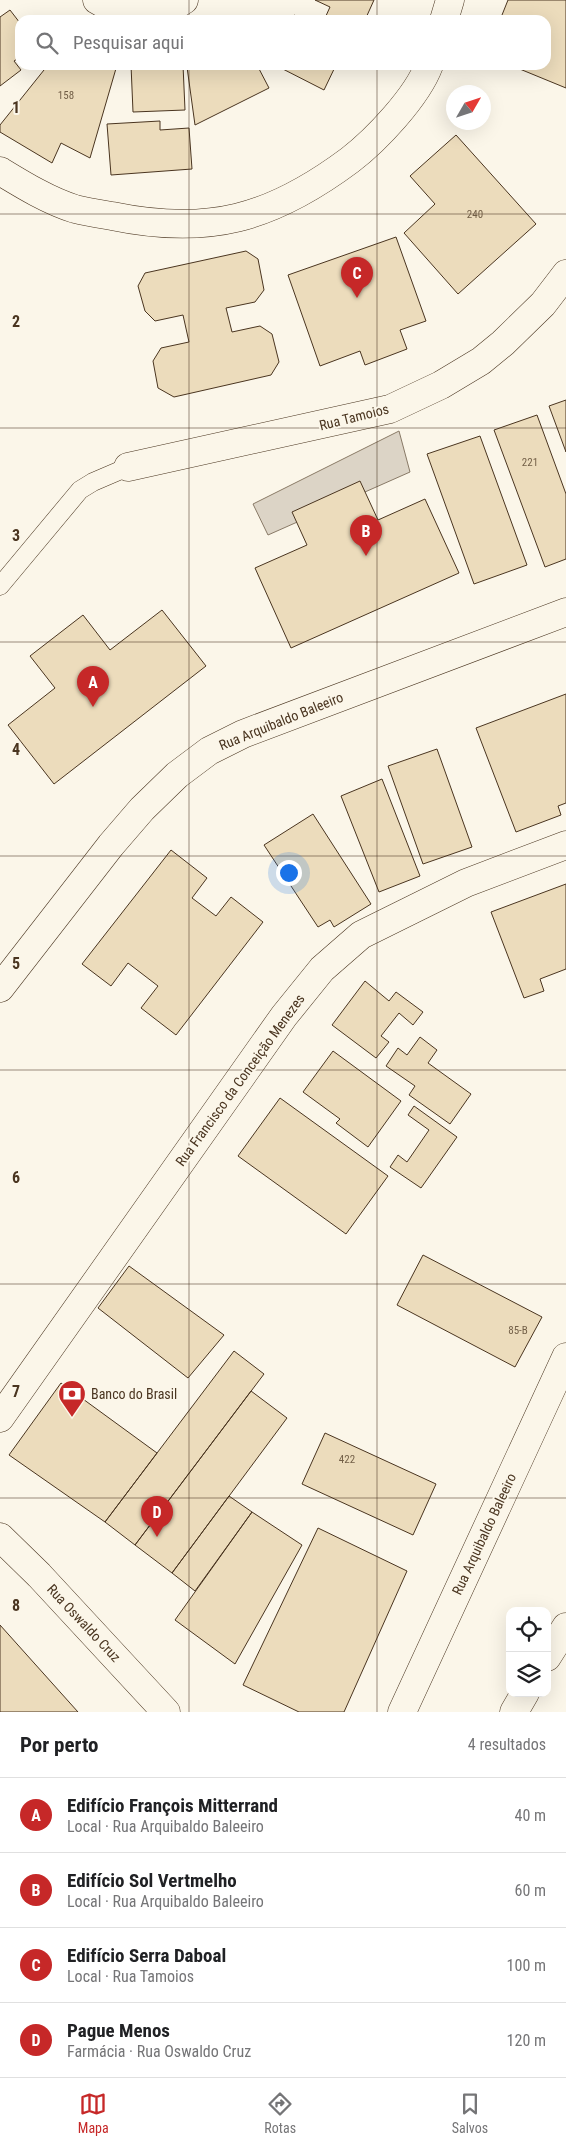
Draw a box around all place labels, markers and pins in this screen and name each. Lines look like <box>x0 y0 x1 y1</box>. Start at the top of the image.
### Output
pin: C <box>341 257 373 298</box>
pin: B <box>350 515 382 556</box>
pin: A <box>77 666 109 707</box>
bank icon: Banco do Brasil <box>57 1379 87 1418</box>
place label: Banco do Brasil <box>91 1386 177 1402</box>
pin: D <box>141 1496 173 1537</box>

